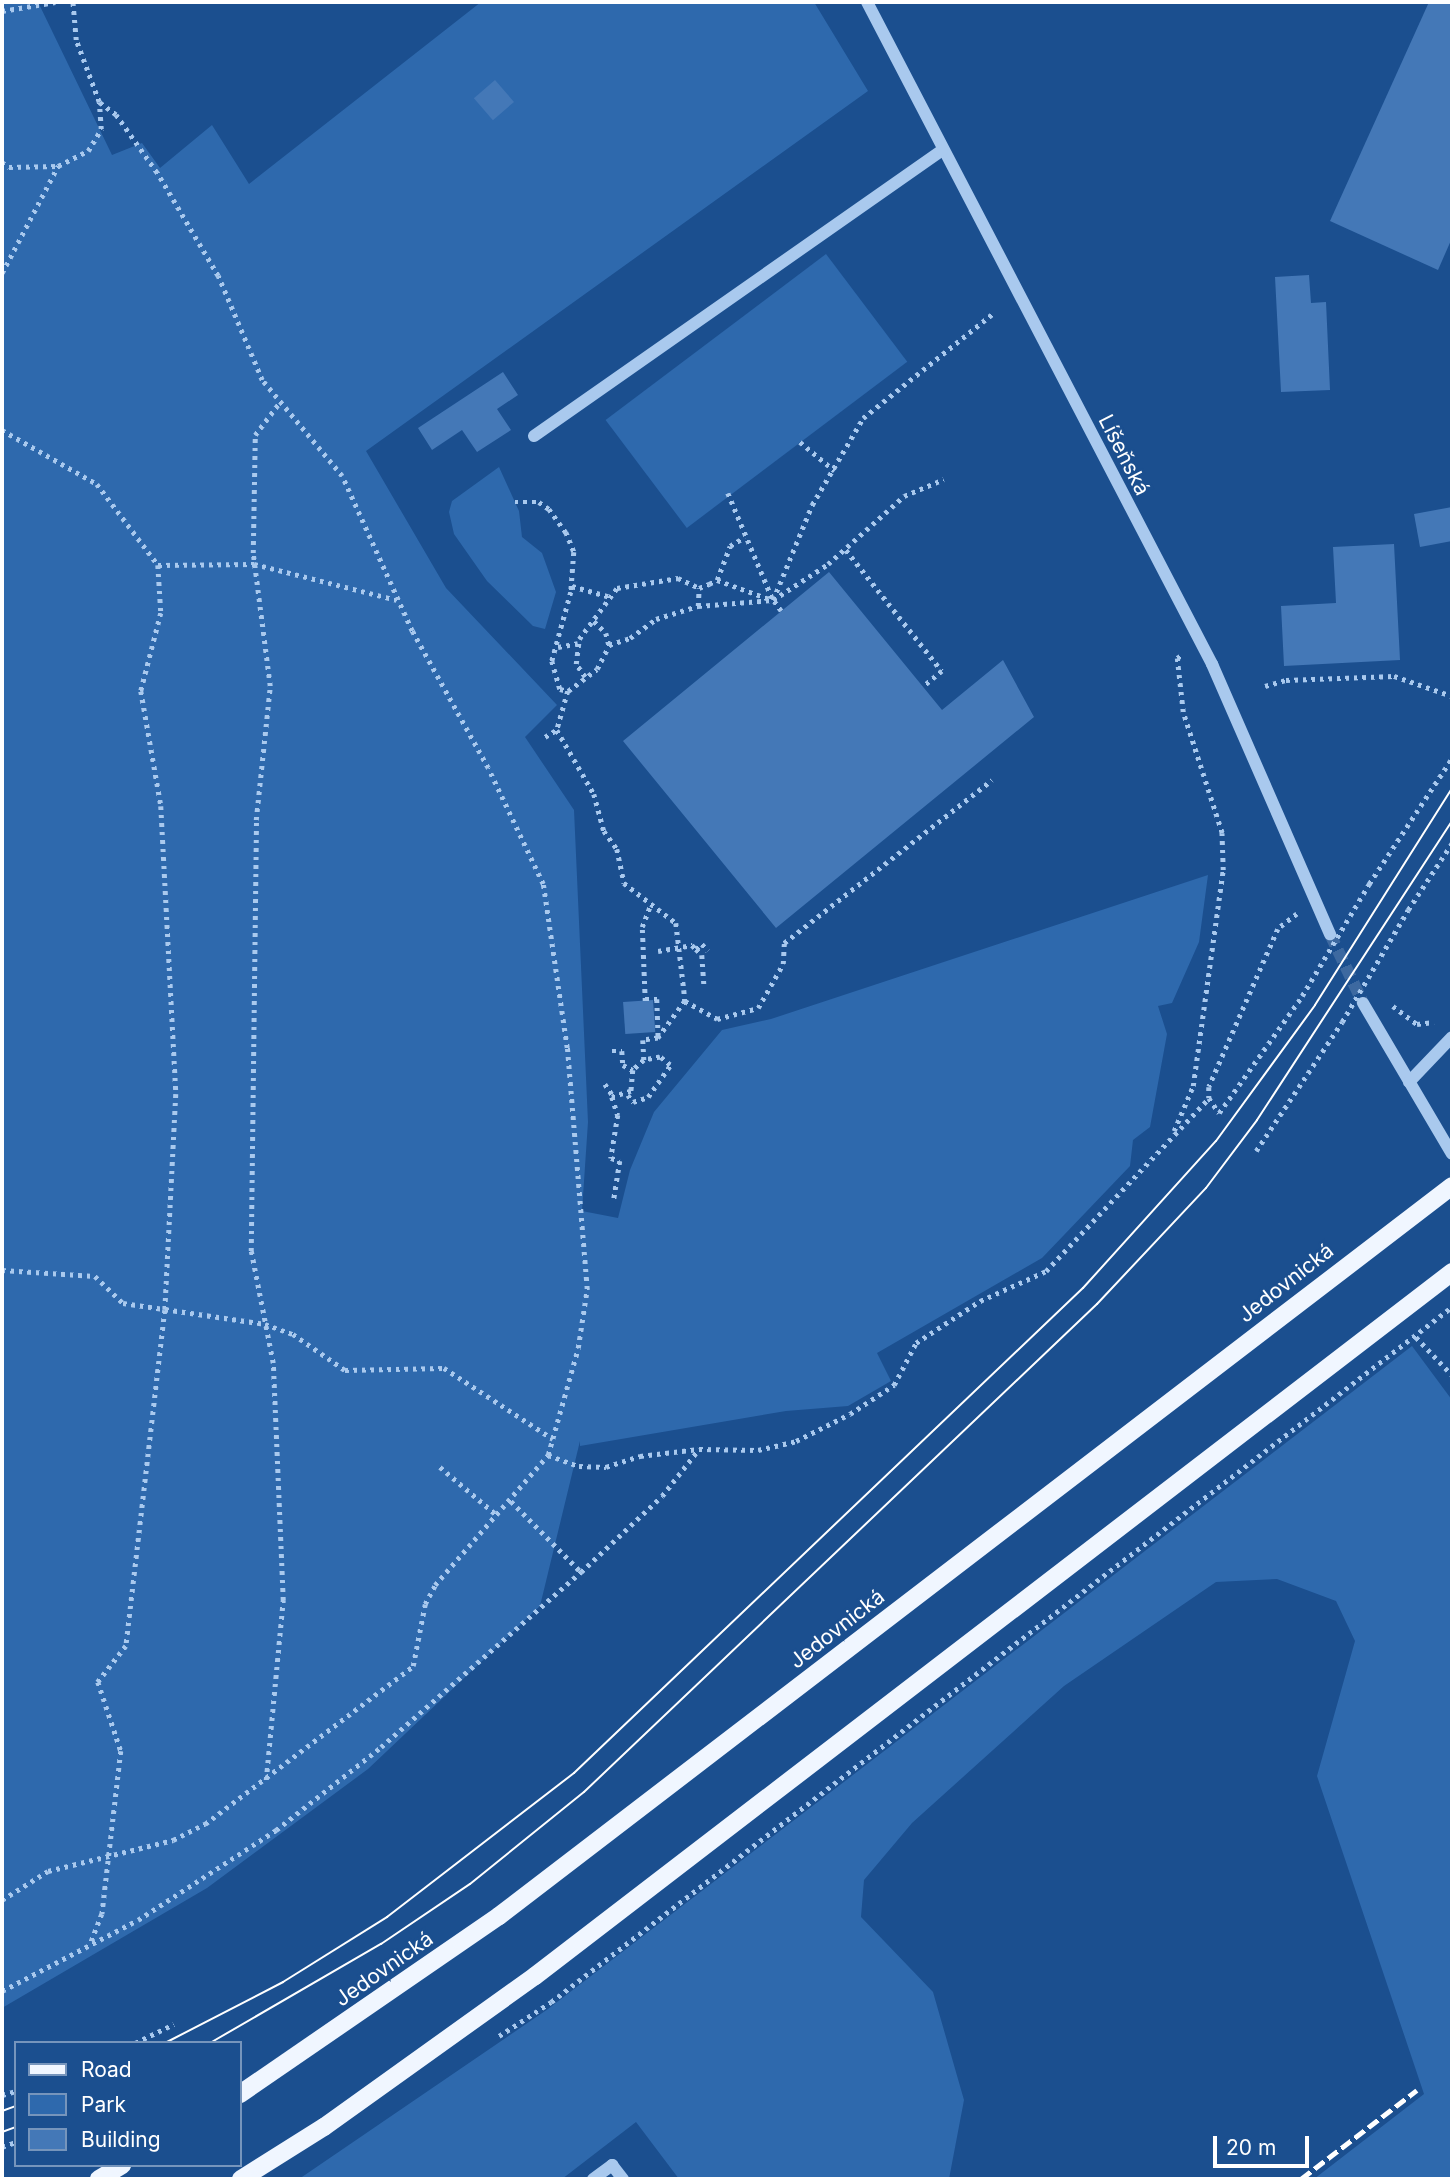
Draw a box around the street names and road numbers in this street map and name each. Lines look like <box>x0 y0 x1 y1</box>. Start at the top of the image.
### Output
street label: Líšeňská <box>1093 410 1155 500</box>
street label: Jedovnická <box>1233 1238 1339 1328</box>
street label: Jedovnická <box>784 1584 890 1674</box>
street label: Jedovnická <box>330 1926 438 2012</box>

